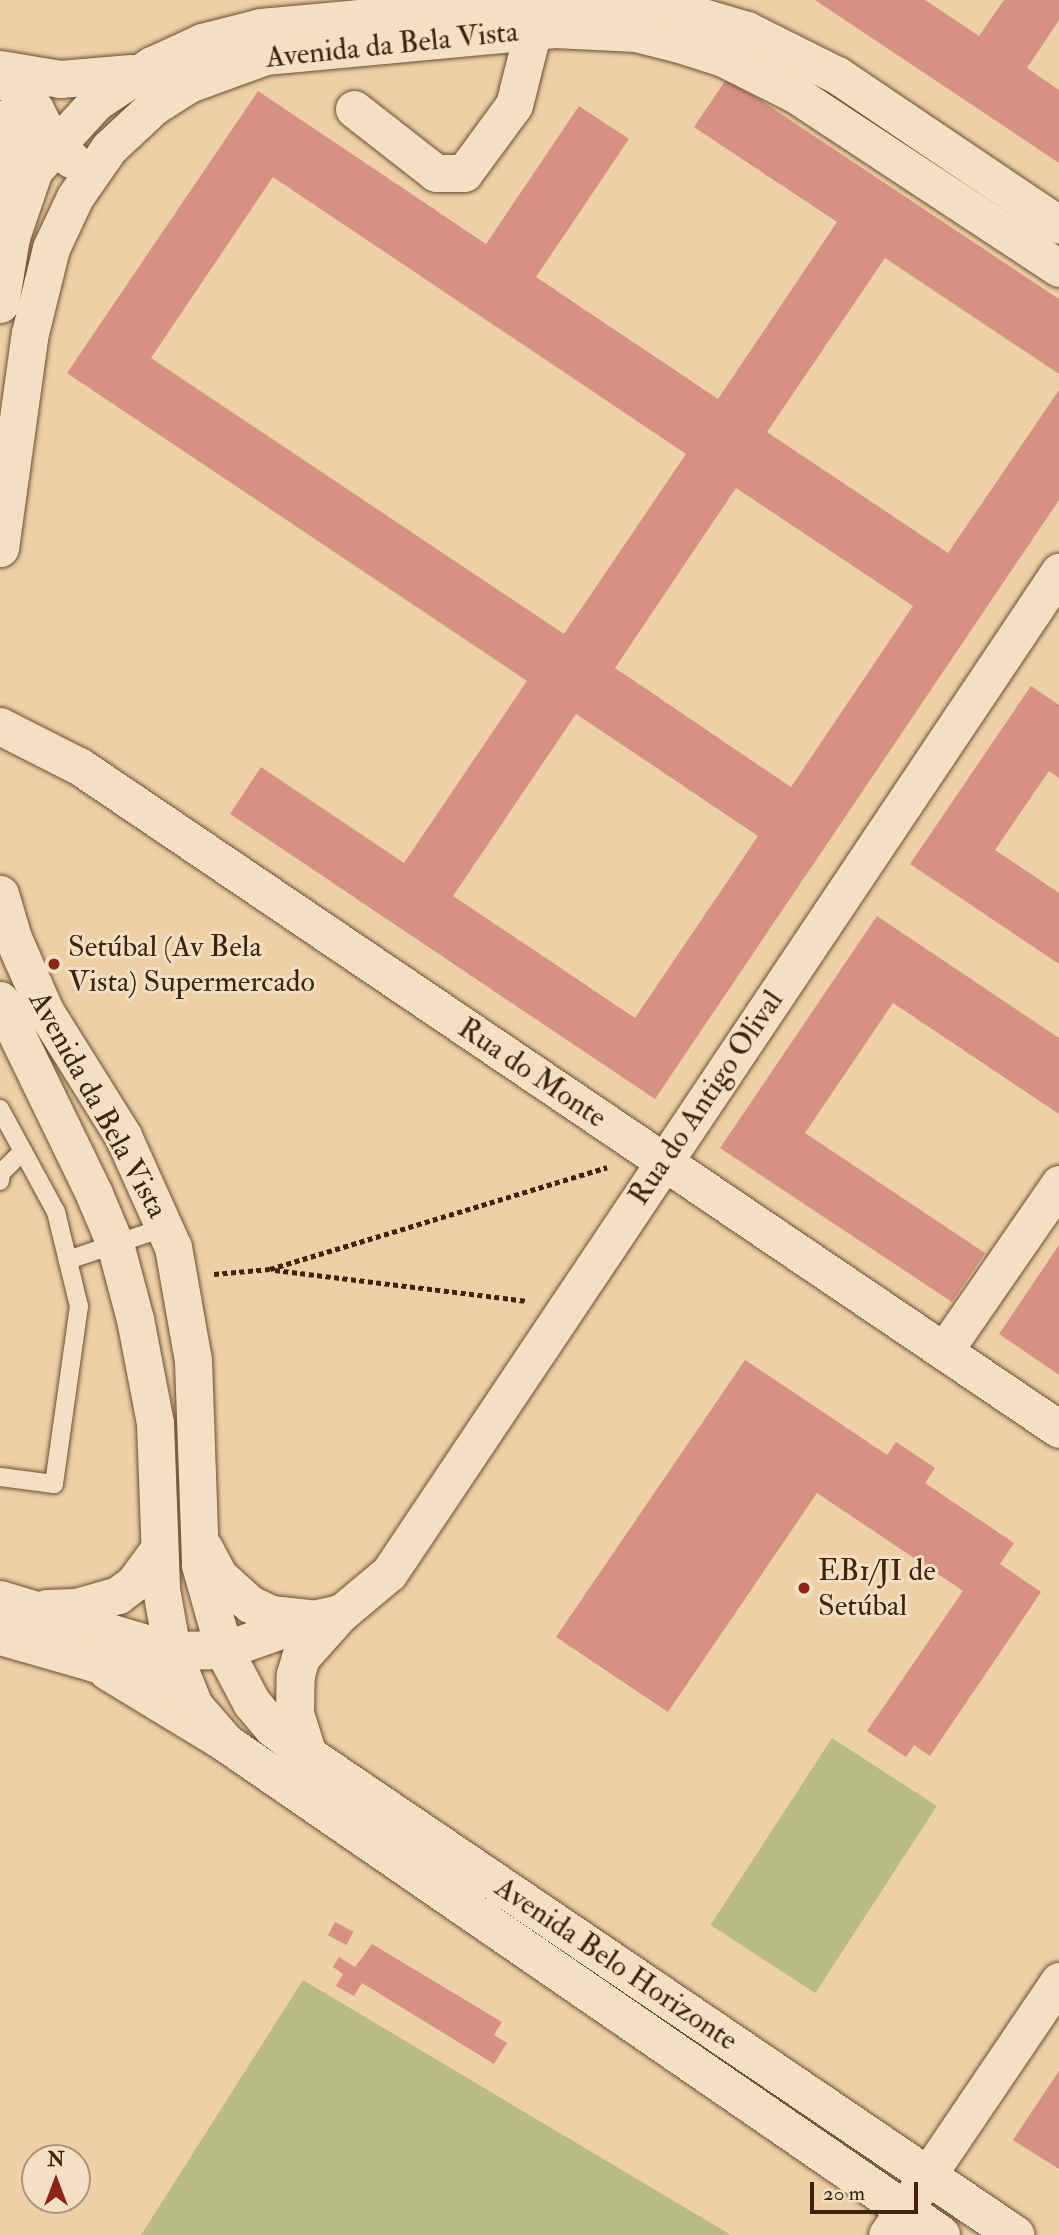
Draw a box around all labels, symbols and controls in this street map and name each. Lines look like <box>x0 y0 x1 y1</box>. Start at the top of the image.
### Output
street label: Avenida da Bela Vista <box>264 14 520 76</box>
place label: Setúbal (Av Bela Vista) Supermercado <box>68 929 315 1000</box>
marker: Setúbal (Av Bela Vista) Supermercado <box>46 956 62 972</box>
street label: Rua do Antigo Olival <box>621 984 791 1212</box>
street label: Avenida da Bela Vista <box>21 985 175 1225</box>
street label: Rua do Monte <box>451 1010 613 1136</box>
place label: EB1/JI de Setúbal <box>818 1553 936 1624</box>
marker: EB1/JI de Setúbal <box>796 1580 812 1596</box>
street label: Avenida Belo Horizonte <box>488 1869 744 2059</box>
north arrow <box>21 2144 91 2214</box>
text: N <box>47 2148 65 2172</box>
scale bar <box>814 2168 922 2212</box>
text: 20 m <box>823 2180 865 2207</box>

